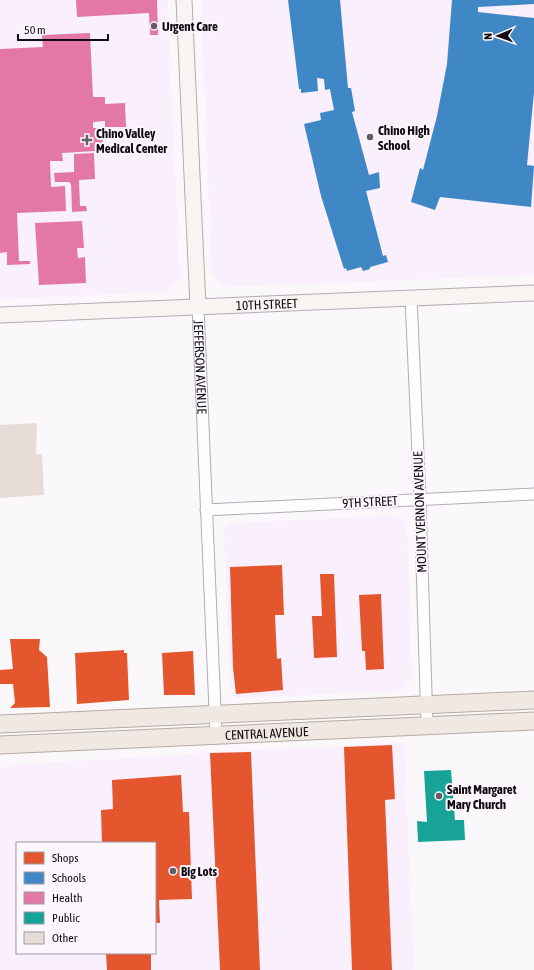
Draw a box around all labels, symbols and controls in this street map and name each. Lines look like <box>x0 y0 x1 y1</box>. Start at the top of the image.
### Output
scale bar <box>18 16 108 42</box>
north arrow <box>478 16 518 56</box>
place label: Urgent Care <box>162 19 218 34</box>
marker: Urgent Care <box>149 21 159 31</box>
text: 50 m <box>24 23 46 37</box>
text: N <box>482 33 494 40</box>
place label: Chino High School <box>378 123 430 153</box>
place label: Chino Valley Medical Center <box>96 126 168 156</box>
marker: Chino High School <box>365 132 375 142</box>
marker: Chino Valley Medical Center <box>81 134 93 146</box>
street label: 10TH STREET <box>236 295 298 313</box>
street label: JEFFERSON AVENUE <box>191 320 210 415</box>
street label: MOUNT VERNON AVENUE <box>410 451 430 573</box>
street label: 9TH STREET <box>342 493 398 511</box>
street label: CENTRAL AVENUE <box>225 724 309 742</box>
place label: Saint Margaret Mary Church <box>447 782 517 812</box>
marker: Saint Margaret Mary Church <box>434 791 444 801</box>
legend <box>16 842 156 954</box>
text: Shops <box>52 851 78 865</box>
place label: Big Lots <box>181 864 217 879</box>
marker: Big Lots <box>168 866 178 876</box>
text: Schools <box>52 871 86 885</box>
text: Health <box>52 891 82 905</box>
text: Public <box>52 911 80 925</box>
text: Other <box>52 931 78 945</box>

